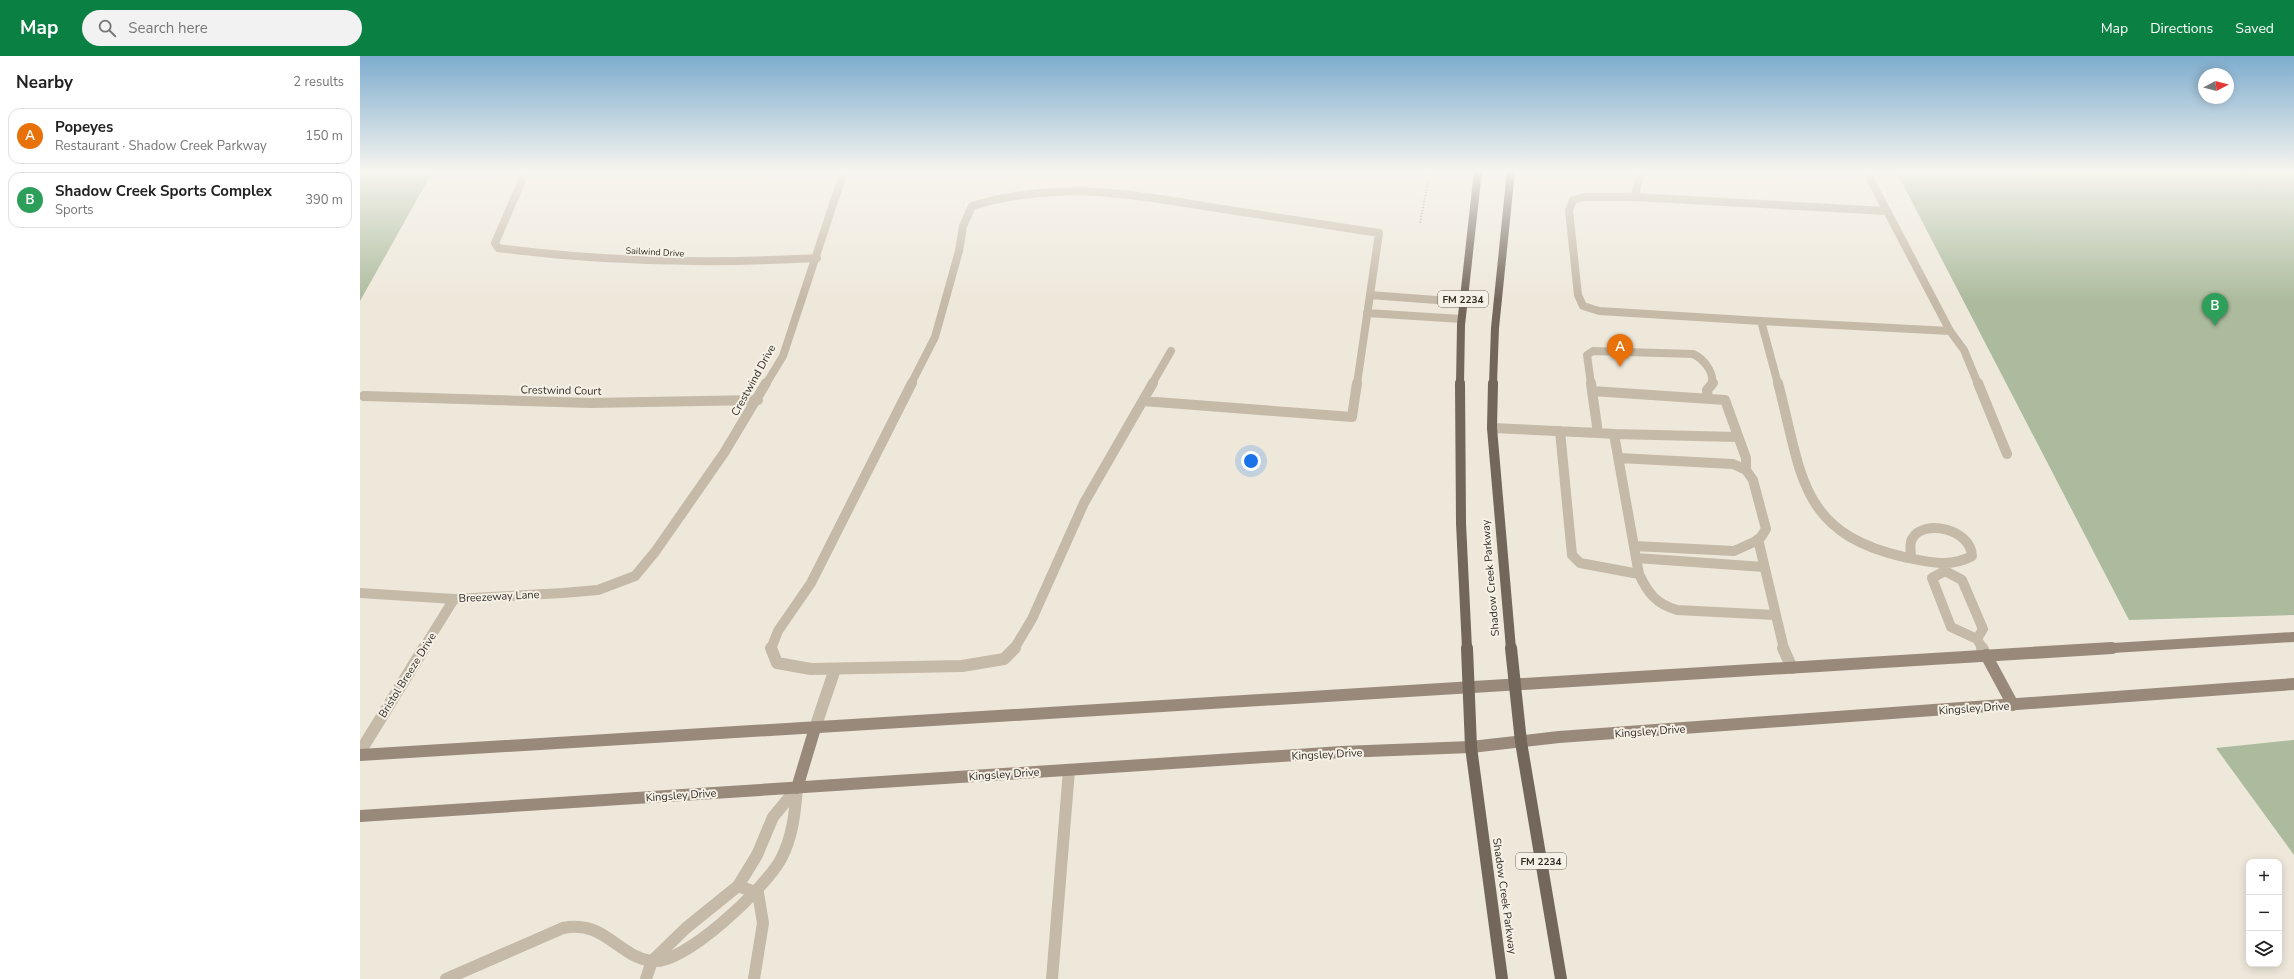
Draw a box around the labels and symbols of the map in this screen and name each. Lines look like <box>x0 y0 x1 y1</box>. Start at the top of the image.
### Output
north arrow <box>2198 68 2234 104</box>
street label: Sailwind Drive <box>625 244 685 260</box>
road number: FM 2234 <box>1438 291 1488 307</box>
pin: B <box>2202 293 2228 326</box>
pin: A <box>1607 334 1633 367</box>
street label: Crestwind Drive <box>728 342 779 419</box>
street label: Crestwind Court <box>520 382 602 399</box>
your location <box>1241 451 1261 471</box>
street label: Shadow Creek Parkway <box>1478 519 1503 637</box>
street label: Breezeway Lane <box>458 587 540 606</box>
street label: Bristol Breeze Drive <box>375 630 440 721</box>
street label: Kingsley Drive <box>1938 699 2010 718</box>
street label: Kingsley Drive <box>1614 722 1686 741</box>
street label: Kingsley Drive <box>1291 745 1363 764</box>
street label: Kingsley Drive <box>968 765 1040 784</box>
street label: Kingsley Drive <box>645 786 717 805</box>
street label: Shadow Creek Parkway <box>1489 837 1520 955</box>
road number: FM 2234 <box>1516 853 1566 869</box>

